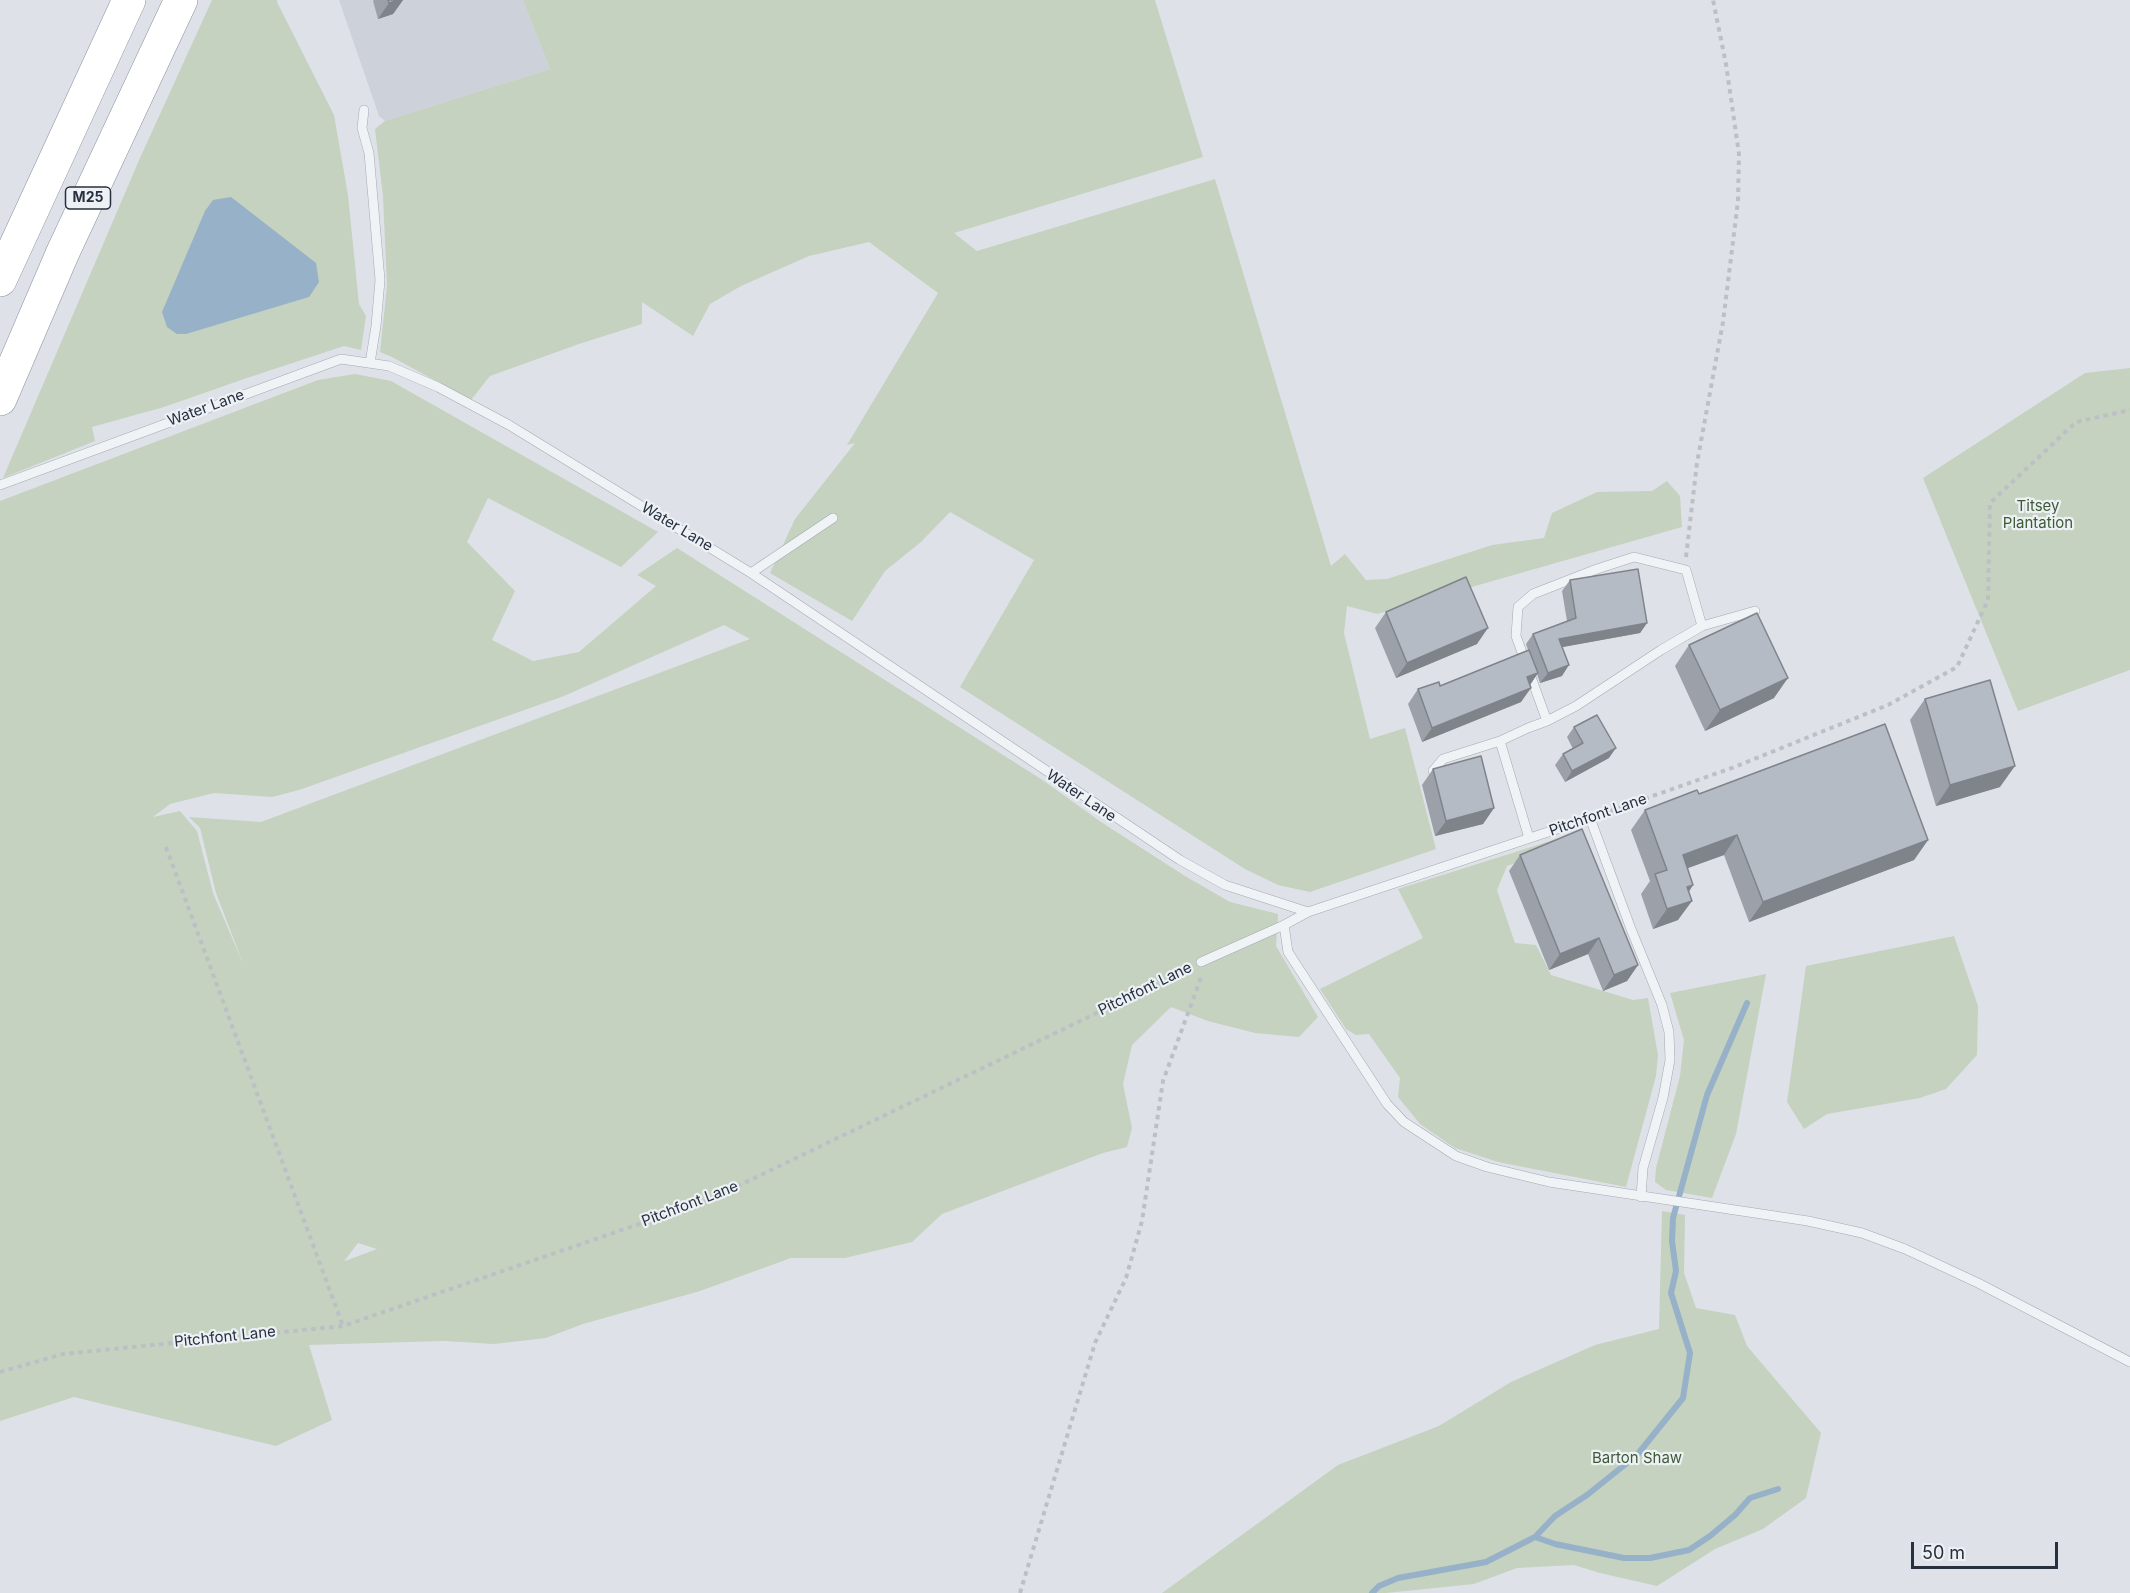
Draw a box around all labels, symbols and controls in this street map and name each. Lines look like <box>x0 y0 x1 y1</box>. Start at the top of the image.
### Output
road number: M25 <box>66 187 110 209</box>
street label: Water Lane <box>165 386 247 430</box>
park label: Titsey Plantation <box>2003 497 2073 532</box>
street label: Water Lane <box>638 499 716 555</box>
street label: Water Lane <box>1043 766 1119 826</box>
street label: Pitchfont Lane <box>1547 790 1649 840</box>
street label: Pitchfont Lane <box>1095 959 1195 1019</box>
street label: Pitchfont Lane <box>639 1177 741 1231</box>
street label: Pitchfont Lane <box>173 1323 277 1351</box>
park label: Barton Shaw <box>1592 1449 1682 1467</box>
scale bar <box>1914 1530 2061 1568</box>
text: 50 m <box>1922 1542 1965 1563</box>

